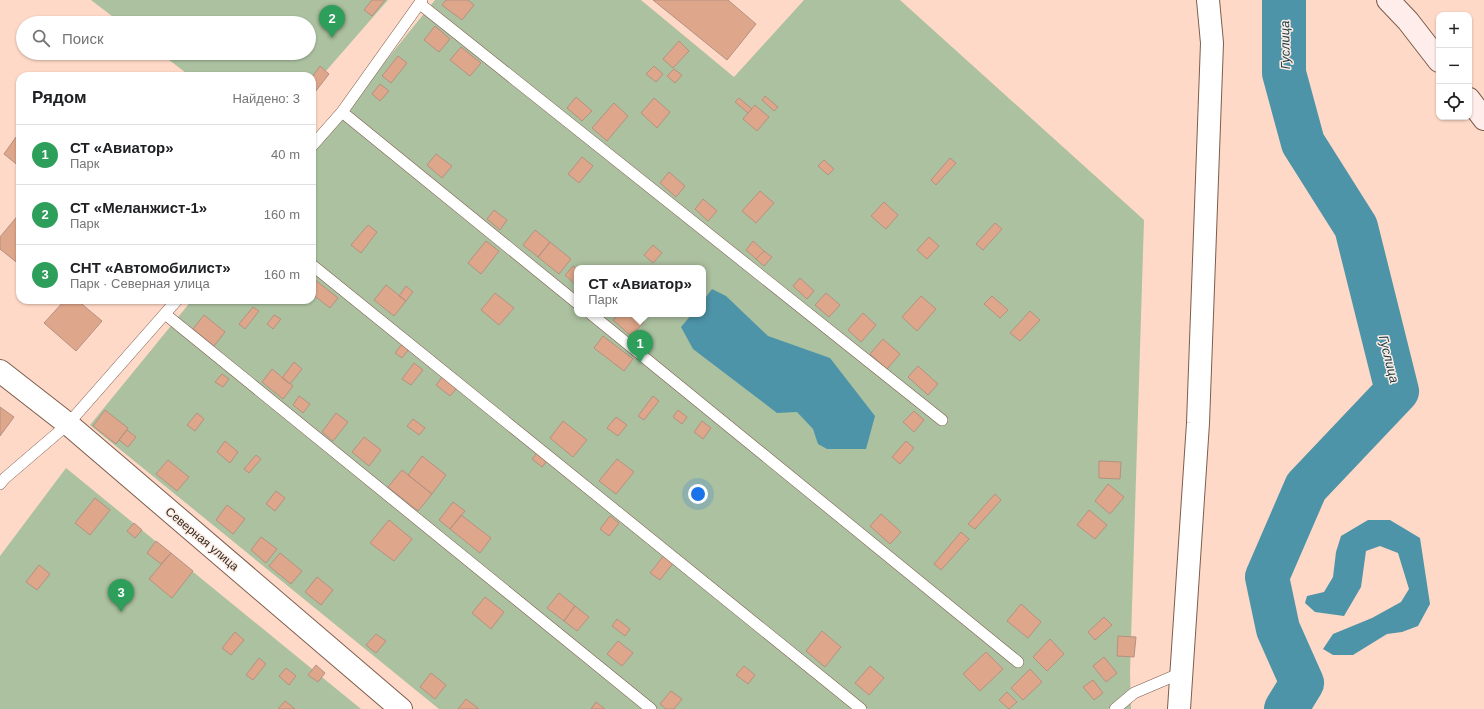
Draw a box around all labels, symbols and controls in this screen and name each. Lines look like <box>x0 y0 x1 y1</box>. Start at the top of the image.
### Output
pin: 2 <box>319 5 345 38</box>
map controls <box>1436 12 1472 120</box>
button: + <box>1436 12 1472 48</box>
search box <box>16 16 316 60</box>
water label: Гуслица <box>1277 20 1293 70</box>
icon: search <box>30 27 52 49</box>
text: Поиск <box>62 30 104 47</box>
button: − <box>1436 48 1472 84</box>
button: locate <box>1436 84 1472 120</box>
text: Рядом <box>32 88 87 107</box>
text: Найдено: 3 <box>232 91 300 106</box>
text: СТ «Авиатор» <box>70 139 174 156</box>
text: 1 <box>41 147 49 162</box>
text: 40 m <box>271 147 300 162</box>
text: Парк <box>70 156 100 171</box>
text: СТ «Меланжист-1» <box>70 199 207 216</box>
text: 2 <box>41 207 49 222</box>
text: 160 m <box>264 207 300 222</box>
text: Парк <box>70 216 100 231</box>
text: СНТ «Автомобилист» <box>70 259 231 276</box>
popup <box>574 265 706 317</box>
text: 3 <box>41 267 49 282</box>
text: 160 m <box>264 267 300 282</box>
text: СТ «Авиатор» <box>588 275 692 292</box>
text: Парк · Северная улица <box>70 276 210 291</box>
text: Парк <box>588 292 618 307</box>
pin: 1 <box>627 330 653 363</box>
water label: Гуслица <box>1376 333 1402 385</box>
your location <box>688 484 708 504</box>
street label: Северная улица <box>163 504 242 574</box>
pin: 3 <box>108 579 134 612</box>

